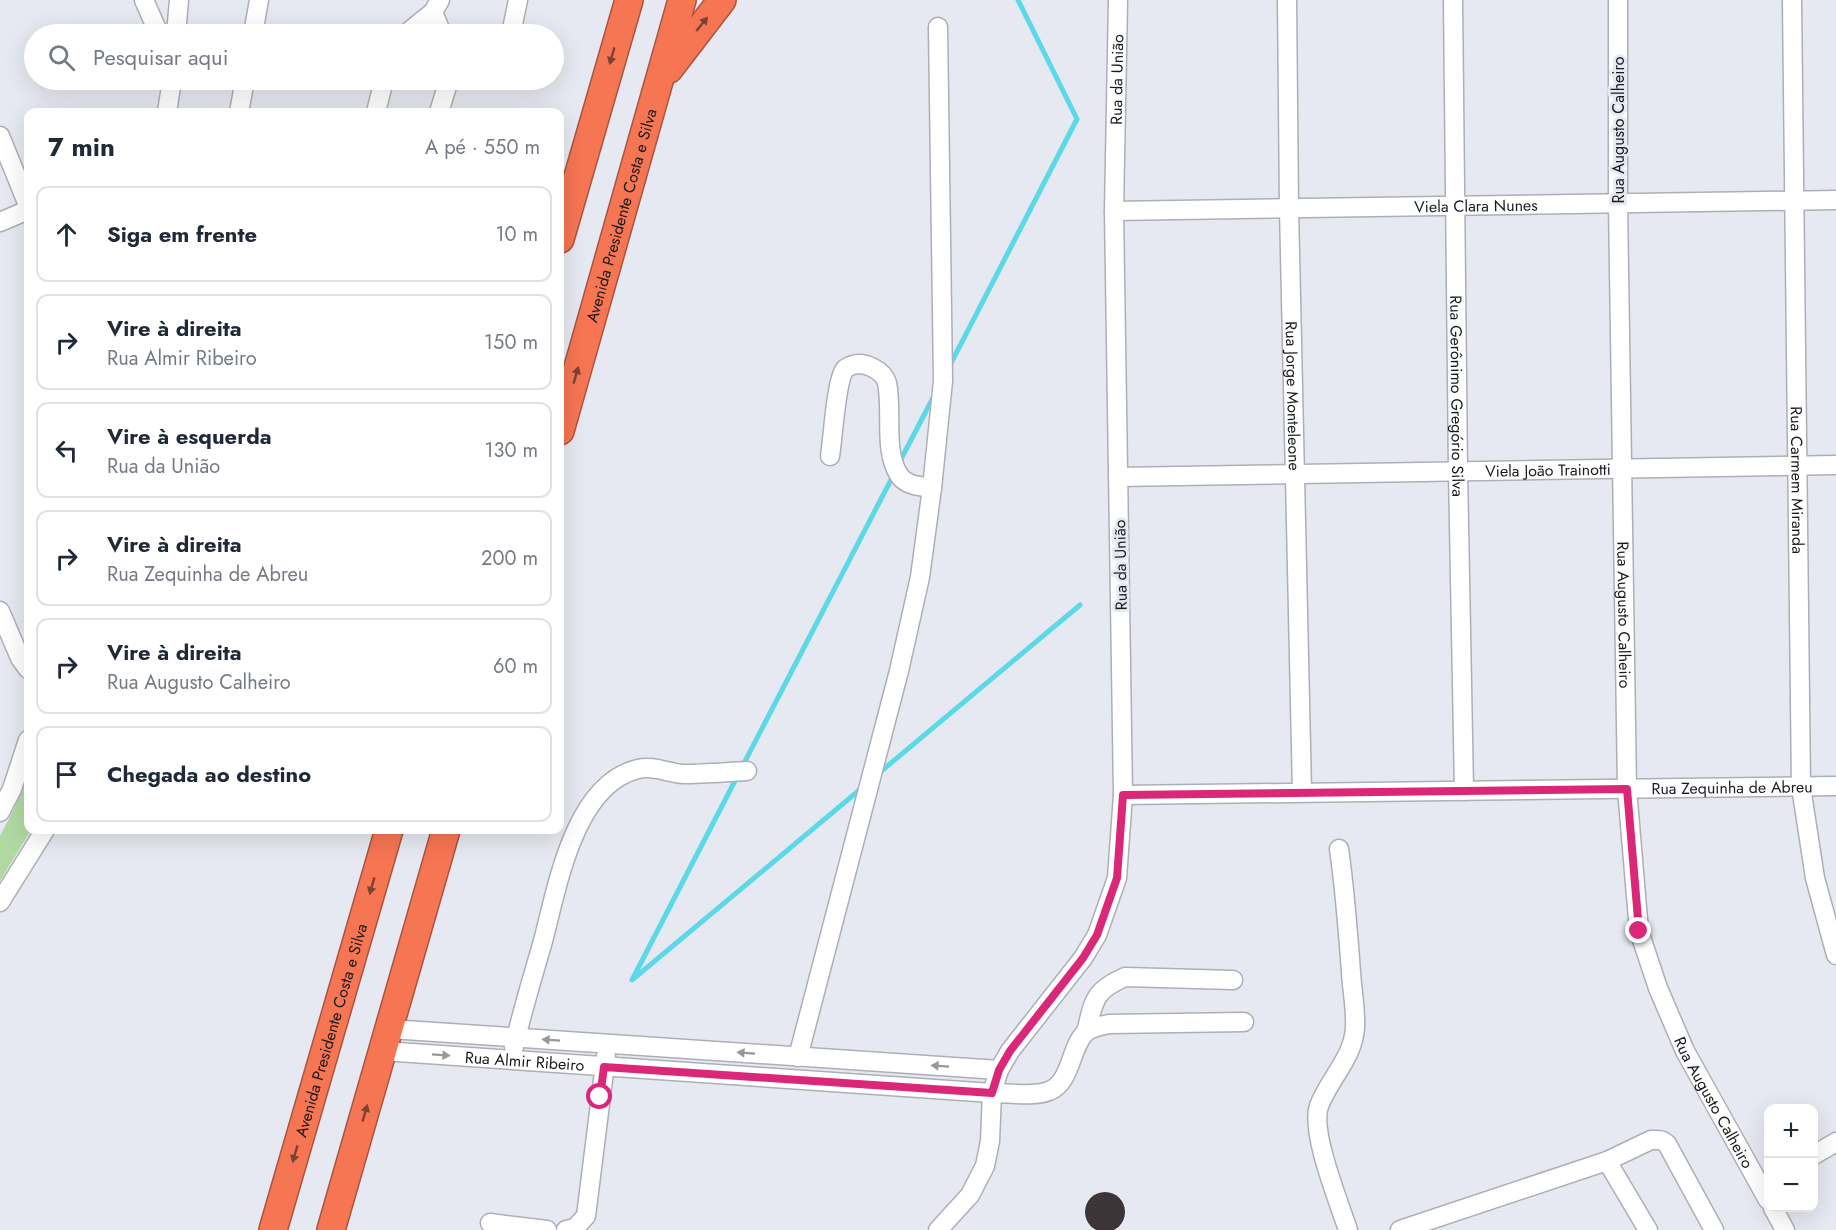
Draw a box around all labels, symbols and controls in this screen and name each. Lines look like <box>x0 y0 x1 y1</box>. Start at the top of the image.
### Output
one-way arrow <box>696 16 709 32</box>
search box <box>24 24 564 90</box>
street label: Rua da União <box>1105 34 1129 125</box>
icon: search <box>45 41 78 74</box>
text: Pesquisar aqui <box>93 41 228 73</box>
one-way arrow <box>607 47 616 65</box>
street label: Rua Augusto Calheiro <box>1607 56 1630 203</box>
street label: Avenida Presidente Costa e Silva <box>580 106 663 325</box>
text: 7 min <box>48 128 115 166</box>
text: A pé · 550 m <box>425 133 540 162</box>
street label: Viela Clara Nunes <box>1414 194 1538 218</box>
icon: ahead <box>50 218 83 251</box>
text: Siga em frente <box>107 218 257 250</box>
text: 10 m <box>495 220 538 249</box>
street label: Rua Gerônimo Gregório Silva <box>1444 295 1469 497</box>
text: Vire à direita <box>107 312 242 344</box>
street label: Rua Jorge Monteleone <box>1280 321 1306 471</box>
icon: right <box>50 326 83 359</box>
text: 150 m <box>484 328 538 357</box>
text: Rua Almir Ribeiro <box>107 344 257 373</box>
one-way arrow <box>571 366 581 384</box>
street label: Rua Carmem Miranda <box>1785 406 1809 554</box>
text: Vire à esquerda <box>107 420 272 452</box>
icon: left <box>50 434 83 467</box>
text: 130 m <box>484 436 538 465</box>
text: Rua da União <box>107 452 220 481</box>
street label: Viela João Trainotti <box>1485 458 1611 483</box>
street label: Rua da União <box>1108 519 1133 610</box>
text: Vire à direita <box>107 528 242 560</box>
street label: Rua Augusto Calheiro <box>1611 541 1636 689</box>
icon: right <box>50 542 83 575</box>
text: 200 m <box>481 544 538 573</box>
text: Rua Zequinha de Abreu <box>107 560 308 589</box>
text: Vire à direita <box>107 636 242 668</box>
icon: right <box>50 650 83 683</box>
text: 60 m <box>493 652 538 681</box>
text: Rua Augusto Calheiro <box>107 668 291 697</box>
icon: arrive <box>50 758 83 791</box>
text: Chegada ao destino <box>107 758 311 790</box>
street label: Rua Zequinha de Abreu <box>1651 775 1813 800</box>
one-way arrow <box>367 877 376 895</box>
route end <box>1625 917 1651 943</box>
street label: Avenida Presidente Costa e Silva <box>290 921 373 1140</box>
street label: Rua Augusto Calheiro <box>1668 1033 1759 1173</box>
one-way arrow <box>542 1035 561 1044</box>
street label: Rua Almir Ribeiro <box>464 1046 585 1077</box>
one-way arrow <box>736 1048 755 1058</box>
one-way arrow <box>432 1051 451 1060</box>
one-way arrow <box>931 1062 950 1071</box>
route start <box>586 1083 612 1109</box>
one-way arrow <box>361 1104 370 1122</box>
map controls <box>1764 1104 1818 1212</box>
button: + <box>1764 1104 1818 1158</box>
one-way arrow <box>290 1145 299 1163</box>
button: − <box>1764 1158 1818 1212</box>

